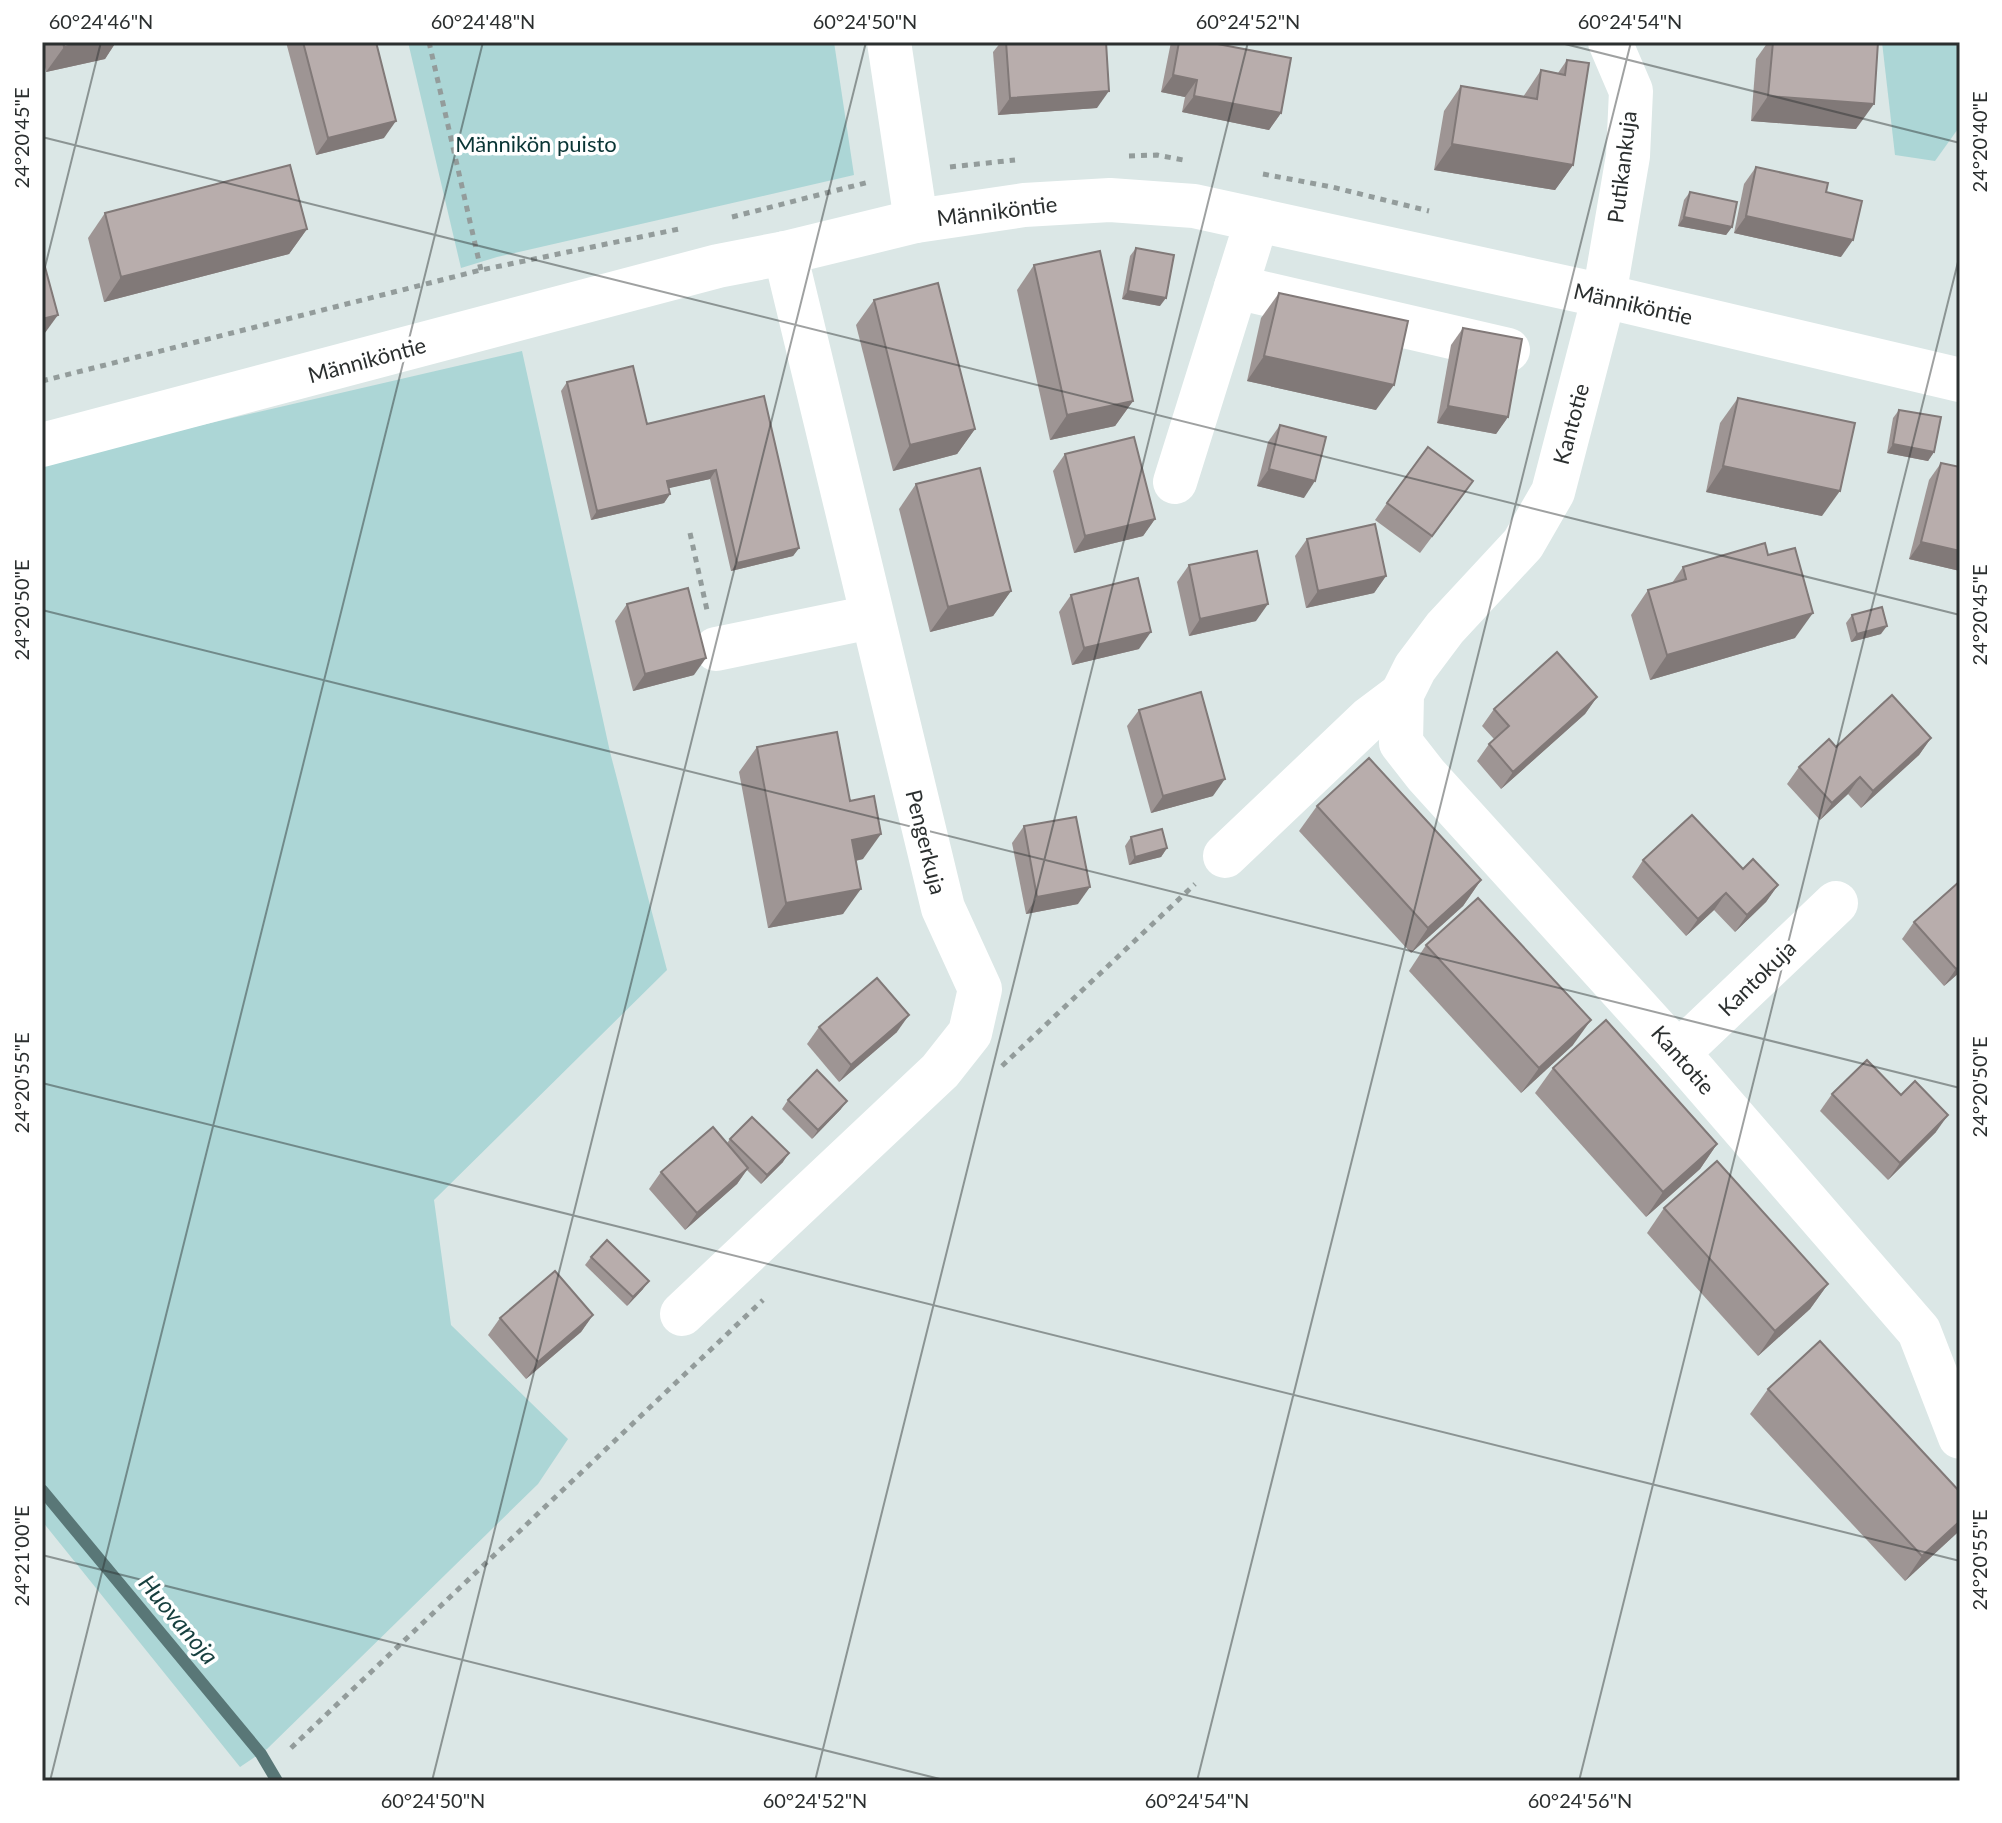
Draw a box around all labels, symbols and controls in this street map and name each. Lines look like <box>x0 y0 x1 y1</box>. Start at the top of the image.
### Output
text: 60°24'46"N <box>49 9 153 33</box>
text: 60°24'48"N <box>431 9 535 33</box>
text: 60°24'50"N <box>813 9 917 33</box>
text: 60°24'52"N <box>1196 9 1300 33</box>
text: 60°24'54"N <box>1578 9 1682 33</box>
text: 24°20'45"E <box>9 88 33 188</box>
text: 24°20'40"E <box>1967 92 1991 192</box>
street label: Putikankuja <box>1601 109 1642 225</box>
park label: Männikön puisto <box>455 130 617 157</box>
street label: Männiköntie <box>935 190 1059 231</box>
street label: Männiköntie <box>1571 277 1695 330</box>
street label: Männiköntie <box>305 331 429 388</box>
street label: Kantotie <box>1547 380 1594 467</box>
text: 24°20'50"E <box>9 560 33 660</box>
text: 24°20'45"E <box>1967 565 1991 665</box>
street label: Pengerkuja <box>900 787 953 897</box>
street label: Kantokuja <box>1712 934 1801 1021</box>
street label: Kantotie <box>1646 1020 1721 1100</box>
text: 24°20'55"E <box>9 1033 33 1133</box>
text: 24°20'50"E <box>1967 1037 1991 1137</box>
text: 24°21'00"E <box>9 1506 33 1606</box>
text: 24°20'55"E <box>1967 1510 1991 1610</box>
water label: Huovanoja <box>133 1568 225 1670</box>
text: 60°24'50"N <box>381 1788 485 1812</box>
text: 60°24'52"N <box>763 1788 867 1812</box>
text: 60°24'54"N <box>1145 1788 1249 1812</box>
text: 60°24'56"N <box>1528 1788 1632 1812</box>

